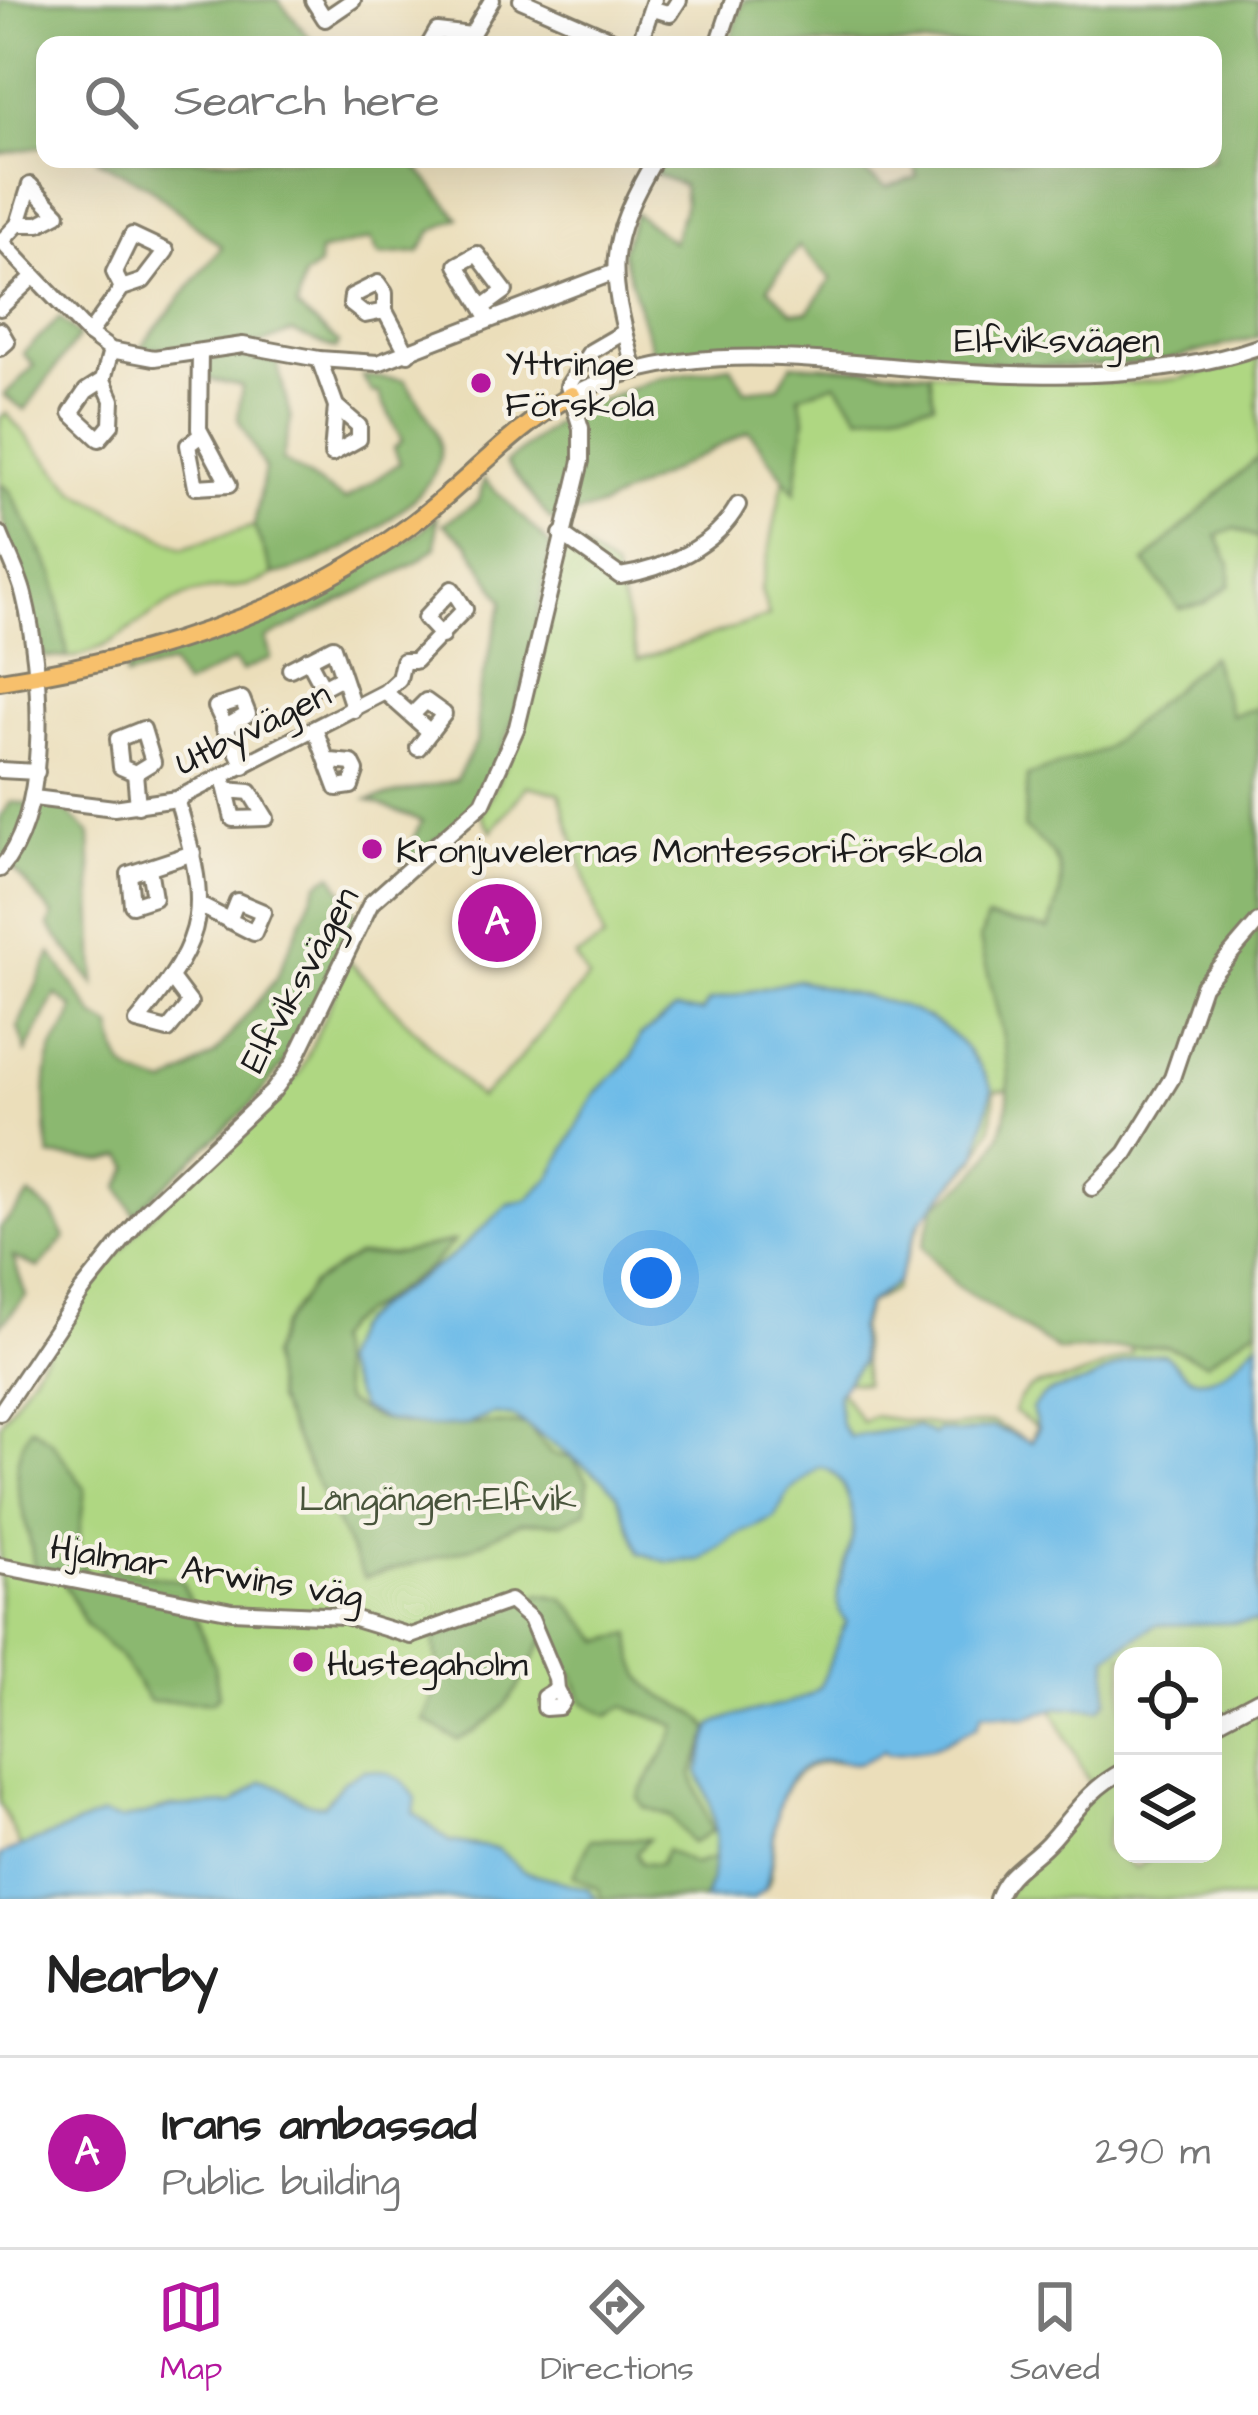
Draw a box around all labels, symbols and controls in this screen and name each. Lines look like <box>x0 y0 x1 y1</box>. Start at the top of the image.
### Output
search box <box>36 36 1222 168</box>
icon: search <box>78 69 144 135</box>
text: Search here <box>174 71 440 133</box>
street label: Elfviksvägen <box>954 316 1160 368</box>
place label: Yttringe Förskola <box>505 339 654 431</box>
marker: Yttringe Förskola <box>468 370 494 396</box>
street label: Utbyvägen <box>167 670 340 790</box>
place label: Kronjuvelernas Montessoriförskola <box>396 826 982 877</box>
marker: Kronjuvelernas Montessoriförskola <box>359 836 385 862</box>
street label: Elfviksvägen <box>228 878 373 1083</box>
pin: A <box>458 878 536 968</box>
your location <box>621 1248 681 1308</box>
park label: Långängen-Elfvik <box>299 1474 577 1526</box>
street label: Hjalmar Arwins väg <box>46 1523 367 1623</box>
place label: Hustegaholm <box>327 1639 528 1691</box>
map controls <box>1114 1647 1222 1863</box>
button: locate <box>1114 1647 1222 1755</box>
marker: Hustegaholm <box>290 1649 316 1675</box>
button: layers <box>1114 1755 1222 1863</box>
text: Nearby <box>48 1942 218 2013</box>
text: Irans ambassad <box>162 2095 477 2157</box>
text: A <box>75 2126 99 2180</box>
text: 290 m <box>1095 2126 1210 2180</box>
text: Public building <box>162 2157 400 2211</box>
tab: Map <box>158 2274 224 2392</box>
tab: Directions <box>540 2274 694 2392</box>
tab: Saved <box>1010 2274 1100 2392</box>

